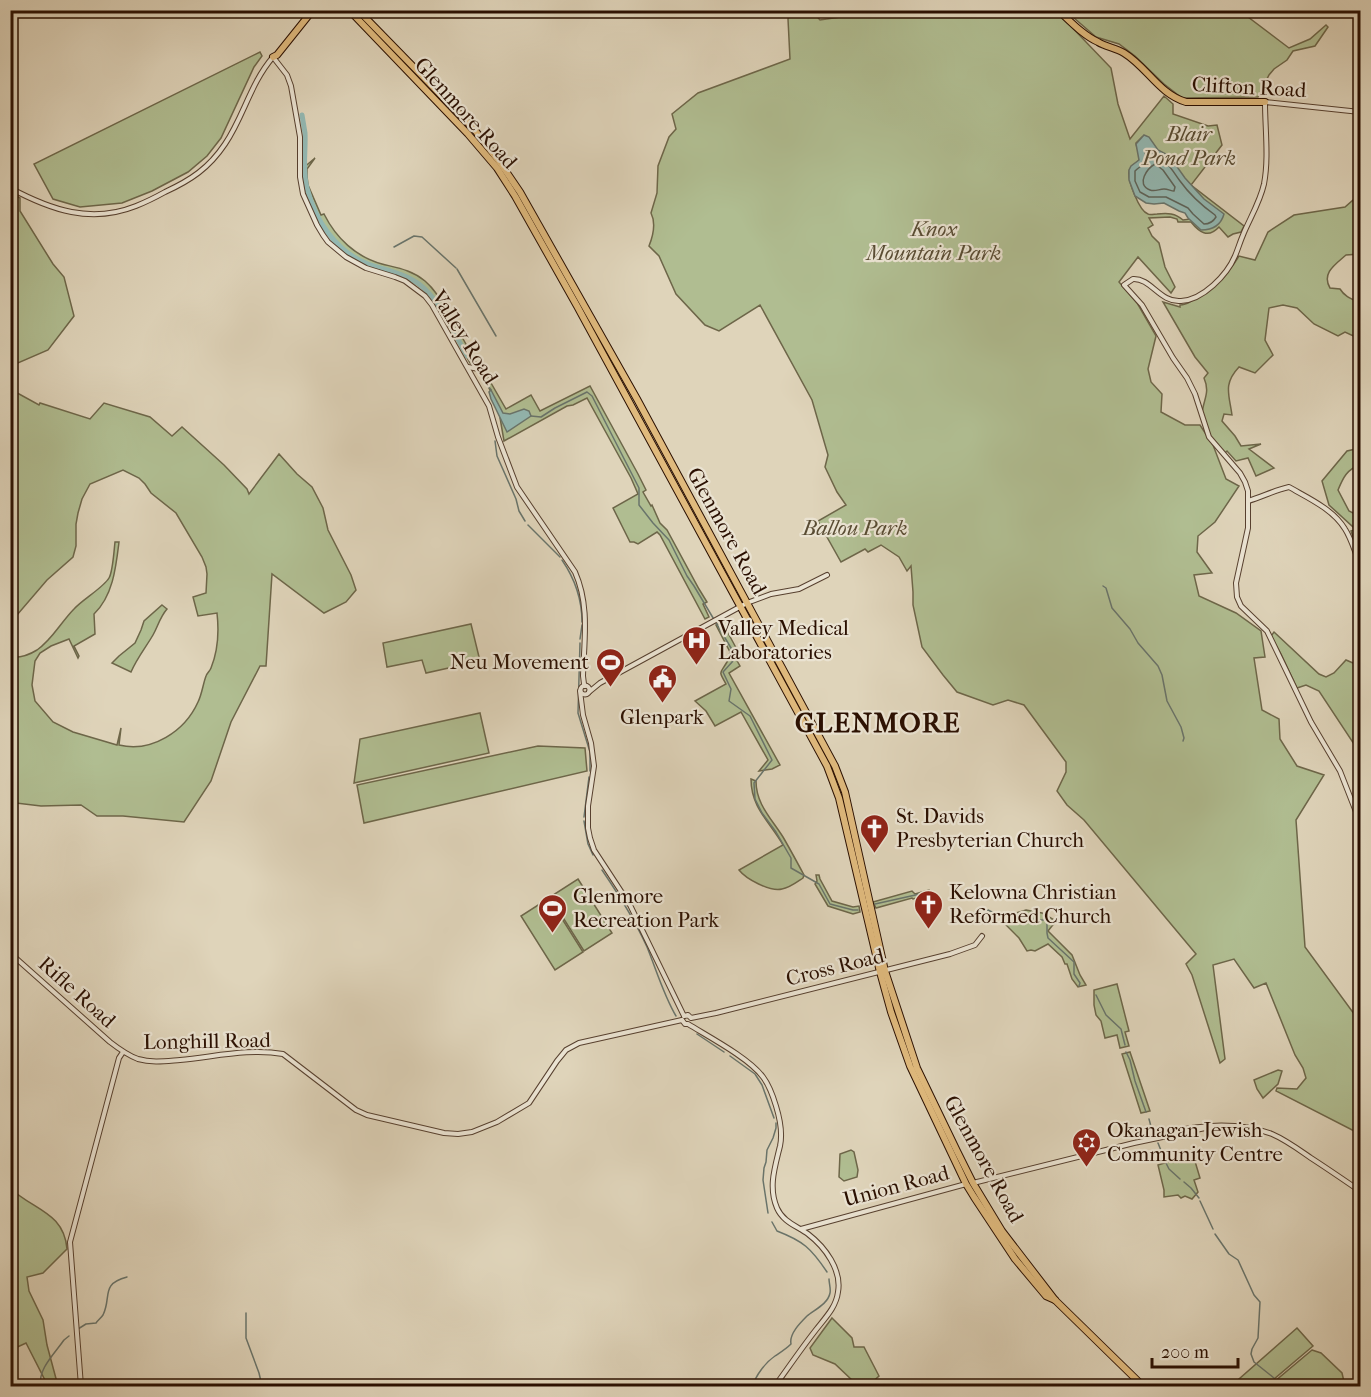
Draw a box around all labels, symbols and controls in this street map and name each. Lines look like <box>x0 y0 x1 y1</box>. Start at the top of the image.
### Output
street label: Glenmore Road <box>410 52 523 174</box>
street label: Clifton Road <box>1191 72 1307 102</box>
park label: Blair Pond Park <box>1141 122 1236 170</box>
park label: Knox Mountain Park <box>865 217 1001 265</box>
street label: Valley Road <box>426 285 504 389</box>
street label: Glenmore Road <box>682 463 772 599</box>
park label: Ballou Park <box>802 516 907 540</box>
place label: Valley Medical Laboratories <box>717 616 849 664</box>
hospital icon: Valley Medical Laboratories <box>681 624 713 666</box>
sports icon: Neu Movement <box>594 646 626 688</box>
place label: Neu Movement <box>450 650 589 674</box>
public building icon: Glenpark <box>646 662 678 704</box>
place label: Glenpark <box>620 705 704 729</box>
district label: GLENMORE <box>795 707 961 739</box>
place label: St. Davids Presbyterian Church <box>896 804 1084 852</box>
church icon: St. Davids Presbyterian Church <box>859 812 891 854</box>
place label: Kelowna Christian Reformed Church <box>949 880 1117 928</box>
place label: Glenmore Recreation Park <box>573 884 719 932</box>
church icon: Kelowna Christian Reformed Church <box>912 888 944 930</box>
sports icon: Glenmore Recreation Park <box>536 892 568 934</box>
street label: Cross Road <box>783 943 887 991</box>
street label: Rifle Road <box>34 951 121 1033</box>
street label: Longhill Road <box>143 1028 272 1054</box>
street label: Glenmore Road <box>939 1091 1029 1227</box>
place label: Okanagan Jewish Community Centre <box>1107 1118 1283 1166</box>
synagogue icon: Okanagan Jewish Community Centre <box>1070 1126 1102 1168</box>
street label: Union Road <box>840 1160 952 1212</box>
scale bar <box>1152 1331 1238 1369</box>
text: 200 m <box>1161 1342 1209 1363</box>

